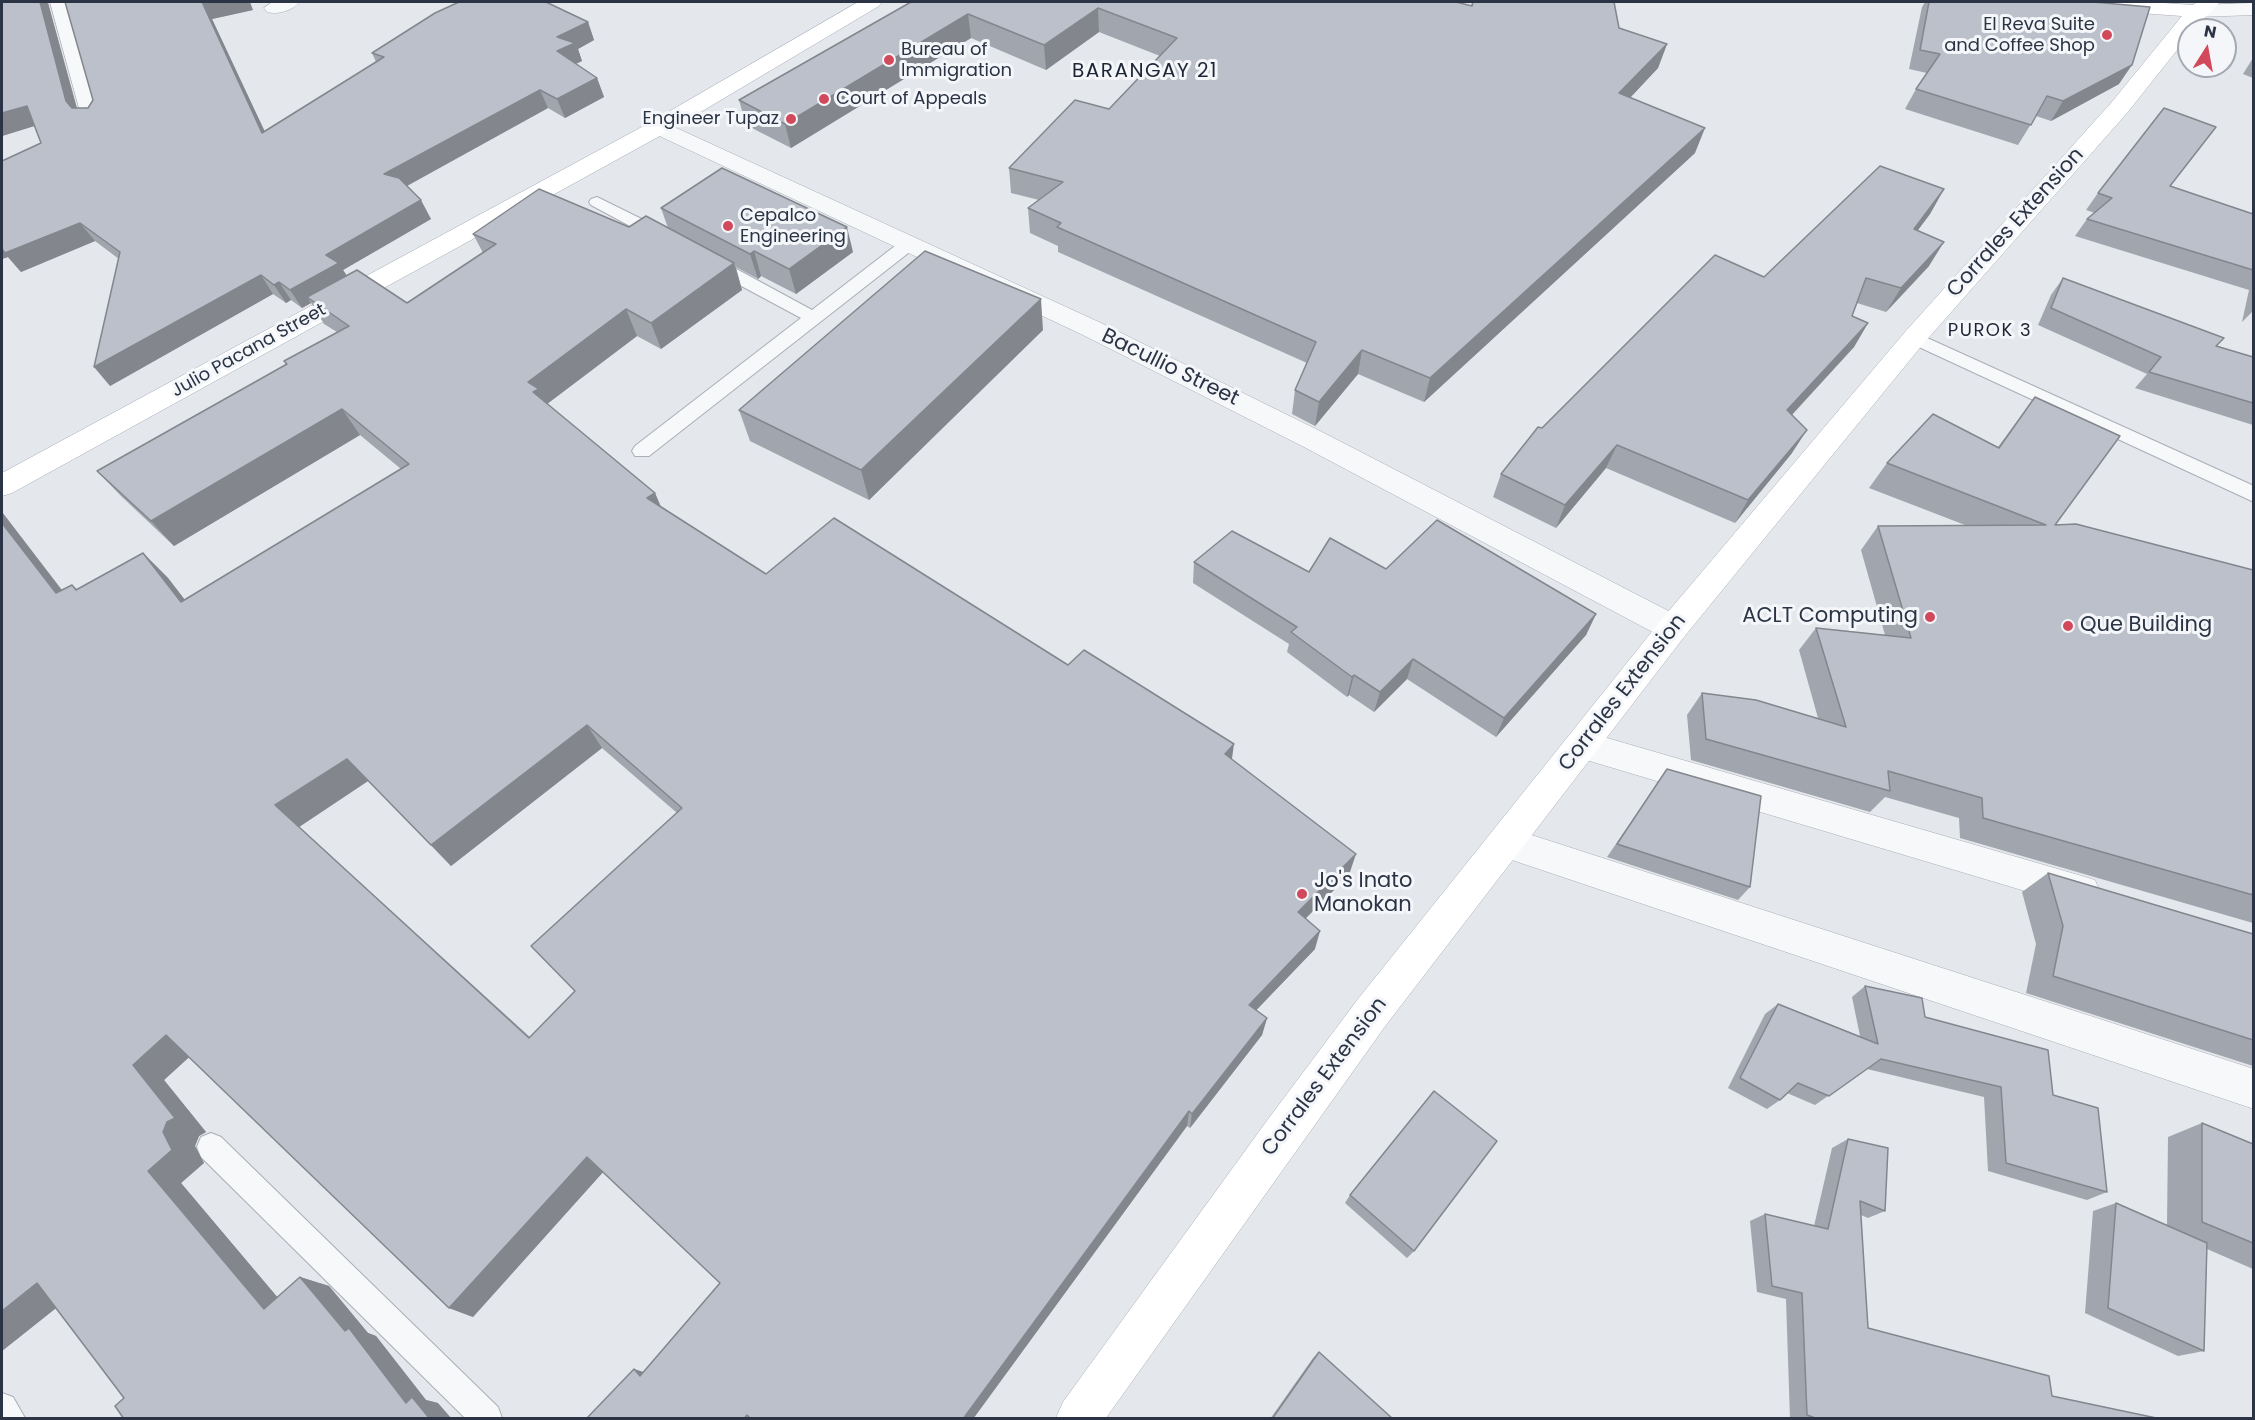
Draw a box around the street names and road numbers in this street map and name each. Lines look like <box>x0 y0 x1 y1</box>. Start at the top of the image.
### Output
street label: Corrales Extension <box>1942 143 2090 303</box>
street label: Julio Pacana Street <box>168 300 330 402</box>
street label: Bacullio Street <box>1097 324 1243 412</box>
street label: Corrales Extension <box>1554 610 1692 776</box>
street label: Corrales Extension <box>1257 993 1393 1161</box>

